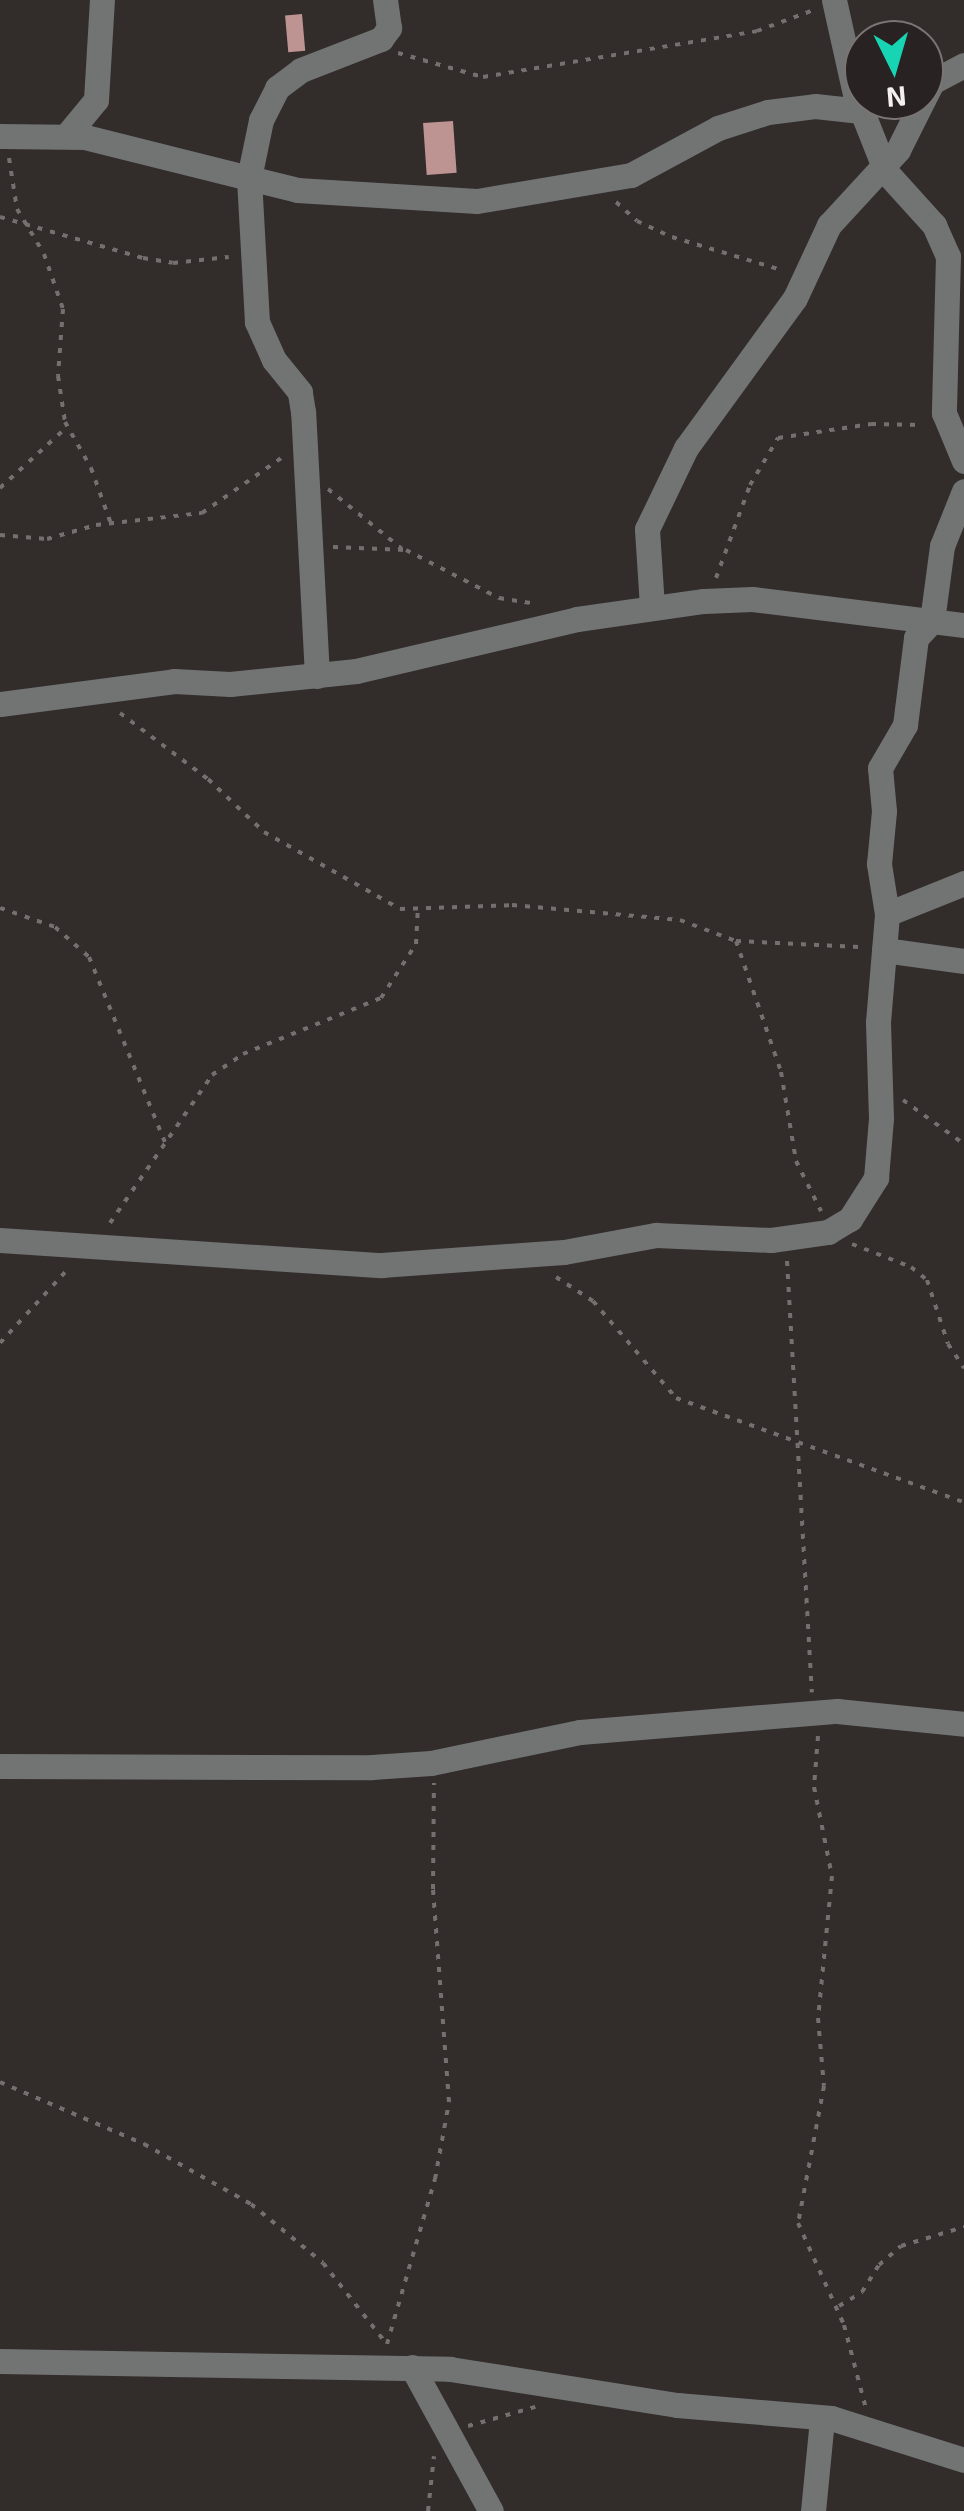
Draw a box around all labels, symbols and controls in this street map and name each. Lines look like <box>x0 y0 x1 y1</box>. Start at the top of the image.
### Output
north arrow <box>844 20 944 120</box>
text: N <box>885 80 908 116</box>

